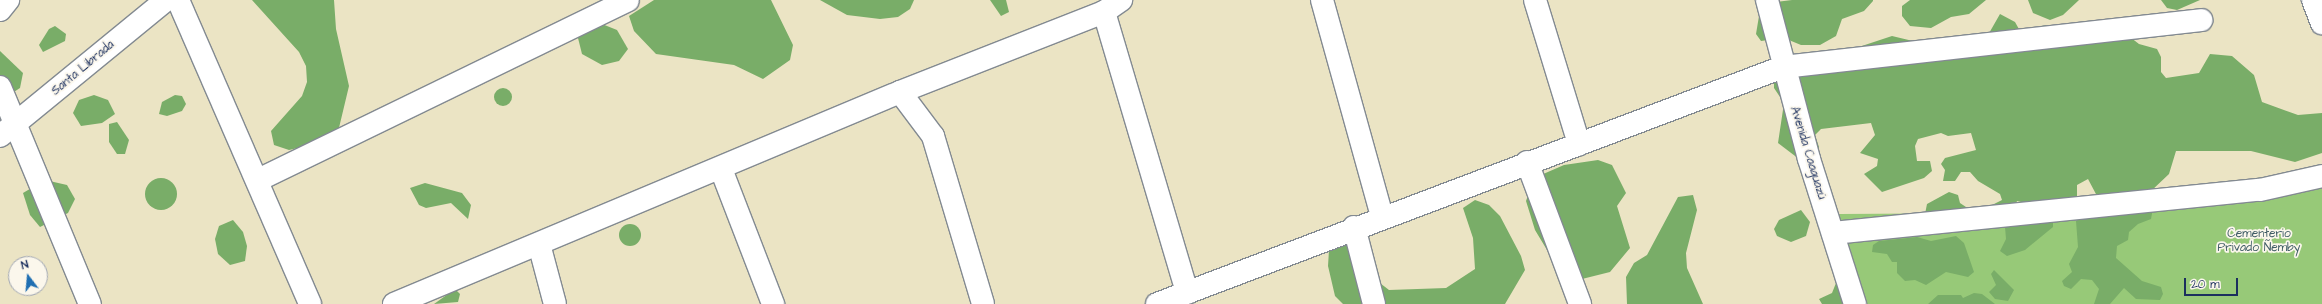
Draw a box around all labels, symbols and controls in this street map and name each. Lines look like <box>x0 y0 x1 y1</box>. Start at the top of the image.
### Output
street label: Santa Librada <box>49 38 117 98</box>
street label: Avenida Caaguazú <box>1787 105 1829 201</box>
park label: Cementerio Privado Ñemby <box>2218 227 2300 255</box>
north arrow <box>8 256 48 296</box>
text: N <box>19 257 30 273</box>
scale bar <box>2186 270 2240 296</box>
text: 20 m <box>2191 276 2220 293</box>

